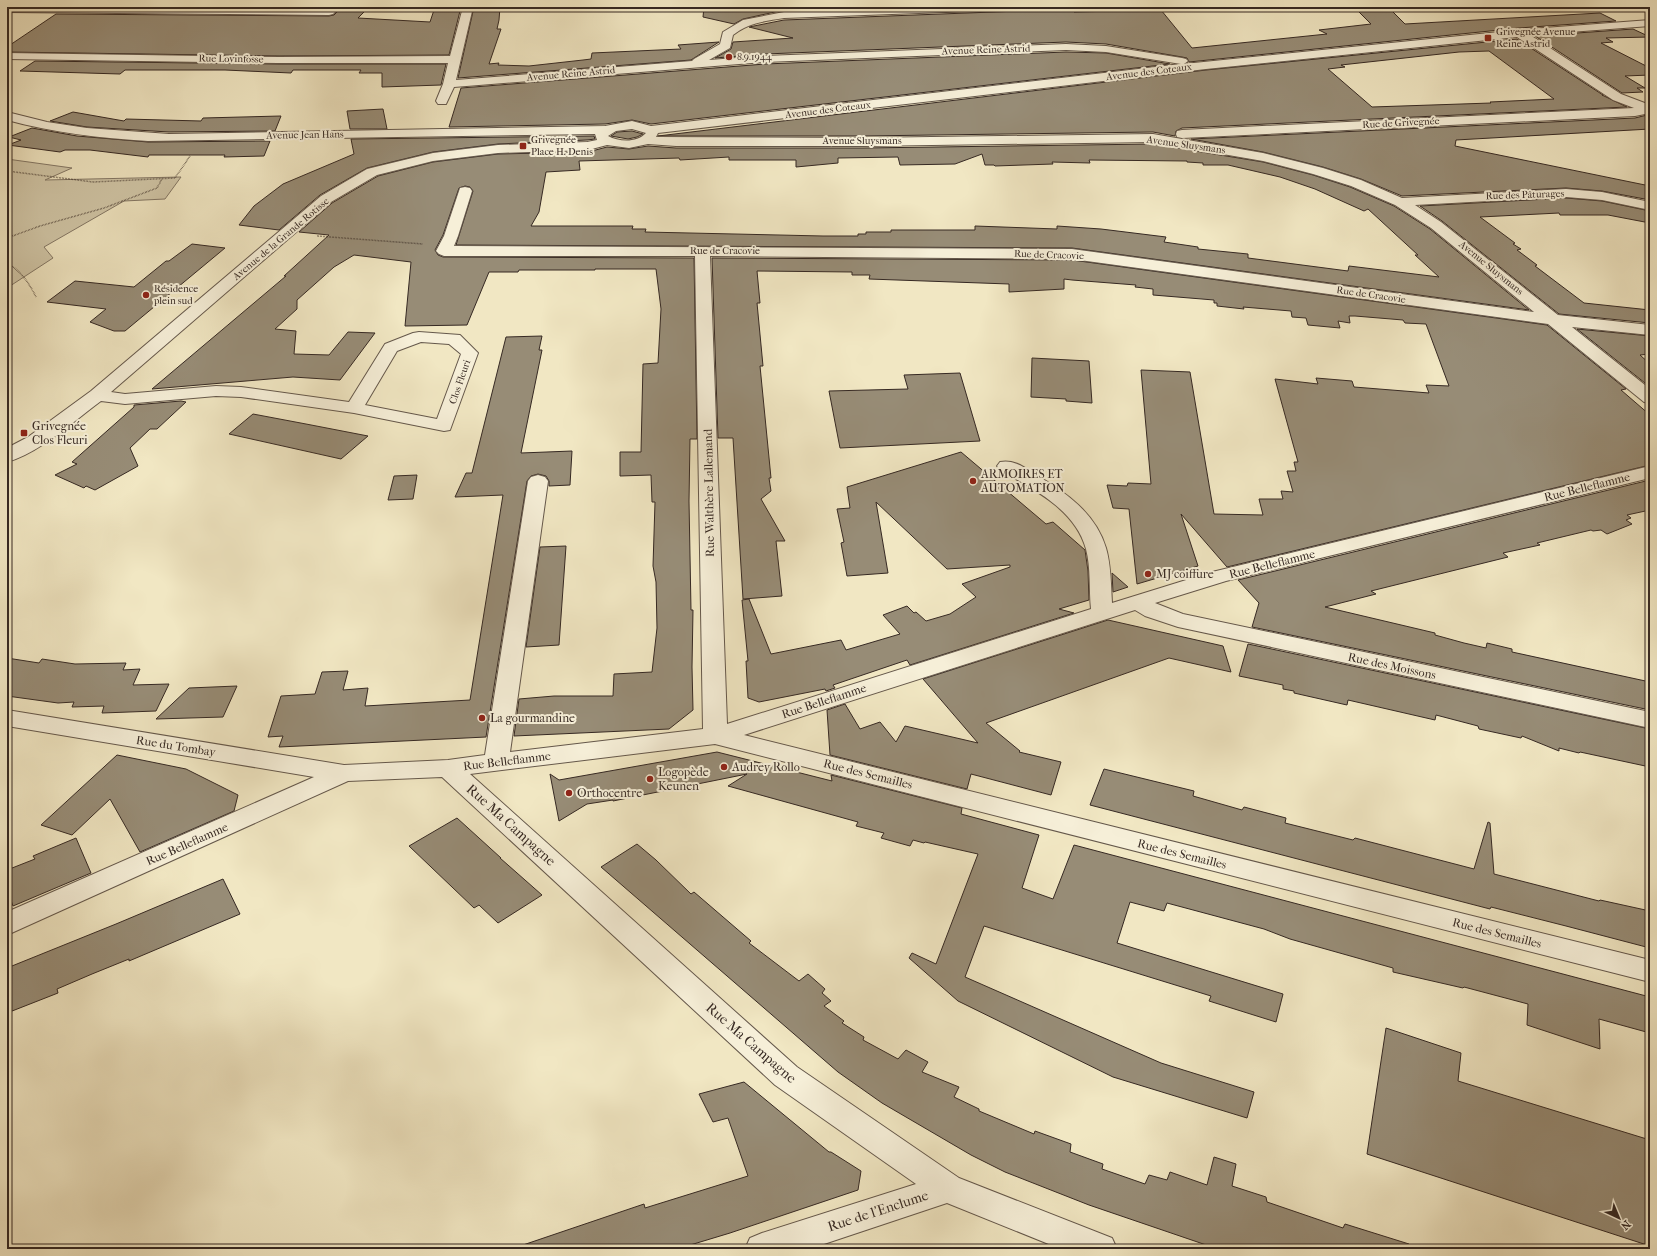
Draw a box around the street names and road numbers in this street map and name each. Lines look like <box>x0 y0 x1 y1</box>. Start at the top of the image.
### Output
street label: Avenue Reine Astrid <box>941 42 1031 58</box>
street label: Rue Lovinfosse <box>198 52 264 66</box>
street label: Avenue des Coteaux <box>1104 61 1193 83</box>
street label: Avenue Reine Astrid <box>525 64 616 84</box>
street label: Avenue des Coteaux <box>783 99 872 121</box>
street label: Rue de Grivegnée <box>1362 115 1440 131</box>
street label: Avenue Jean Hans <box>265 128 344 142</box>
street label: Avenue Sluysmans <box>1145 133 1226 156</box>
street label: Avenue Sluysmans <box>821 135 902 147</box>
street label: Rue des Pâturages <box>1485 188 1565 202</box>
street label: Avenue de la Grande Rotisse <box>230 195 332 283</box>
street label: Avenue Sluysmans <box>1456 238 1526 298</box>
street label: Rue de Cracovie <box>690 245 760 257</box>
street label: Rue de Cracovie <box>1014 248 1084 262</box>
street label: Rue de Cracovie <box>1335 284 1407 306</box>
street label: Clos Fleuri <box>447 358 473 406</box>
street label: Rue Walthère Lallemand <box>701 428 717 557</box>
street label: Rue Belleflamme <box>1543 470 1632 504</box>
street label: Rue Belleflamme <box>1228 547 1317 581</box>
street label: Rue des Moissons <box>1347 650 1438 682</box>
street label: Rue Belleflamme <box>780 681 868 721</box>
street label: Rue du Tombay <box>135 733 217 759</box>
street label: Rue Belleflamme <box>462 749 552 773</box>
street label: Rue des Semailles <box>822 756 915 792</box>
street label: Rue Ma Campagne <box>463 780 559 870</box>
street label: Rue Belleflamme <box>144 820 230 868</box>
street label: Rue des Semailles <box>1136 836 1229 872</box>
street label: Rue des Semailles <box>1451 915 1544 951</box>
street label: Rue Ma Campagne <box>702 999 800 1087</box>
street label: Rue de l'Enclume <box>825 1187 931 1235</box>

